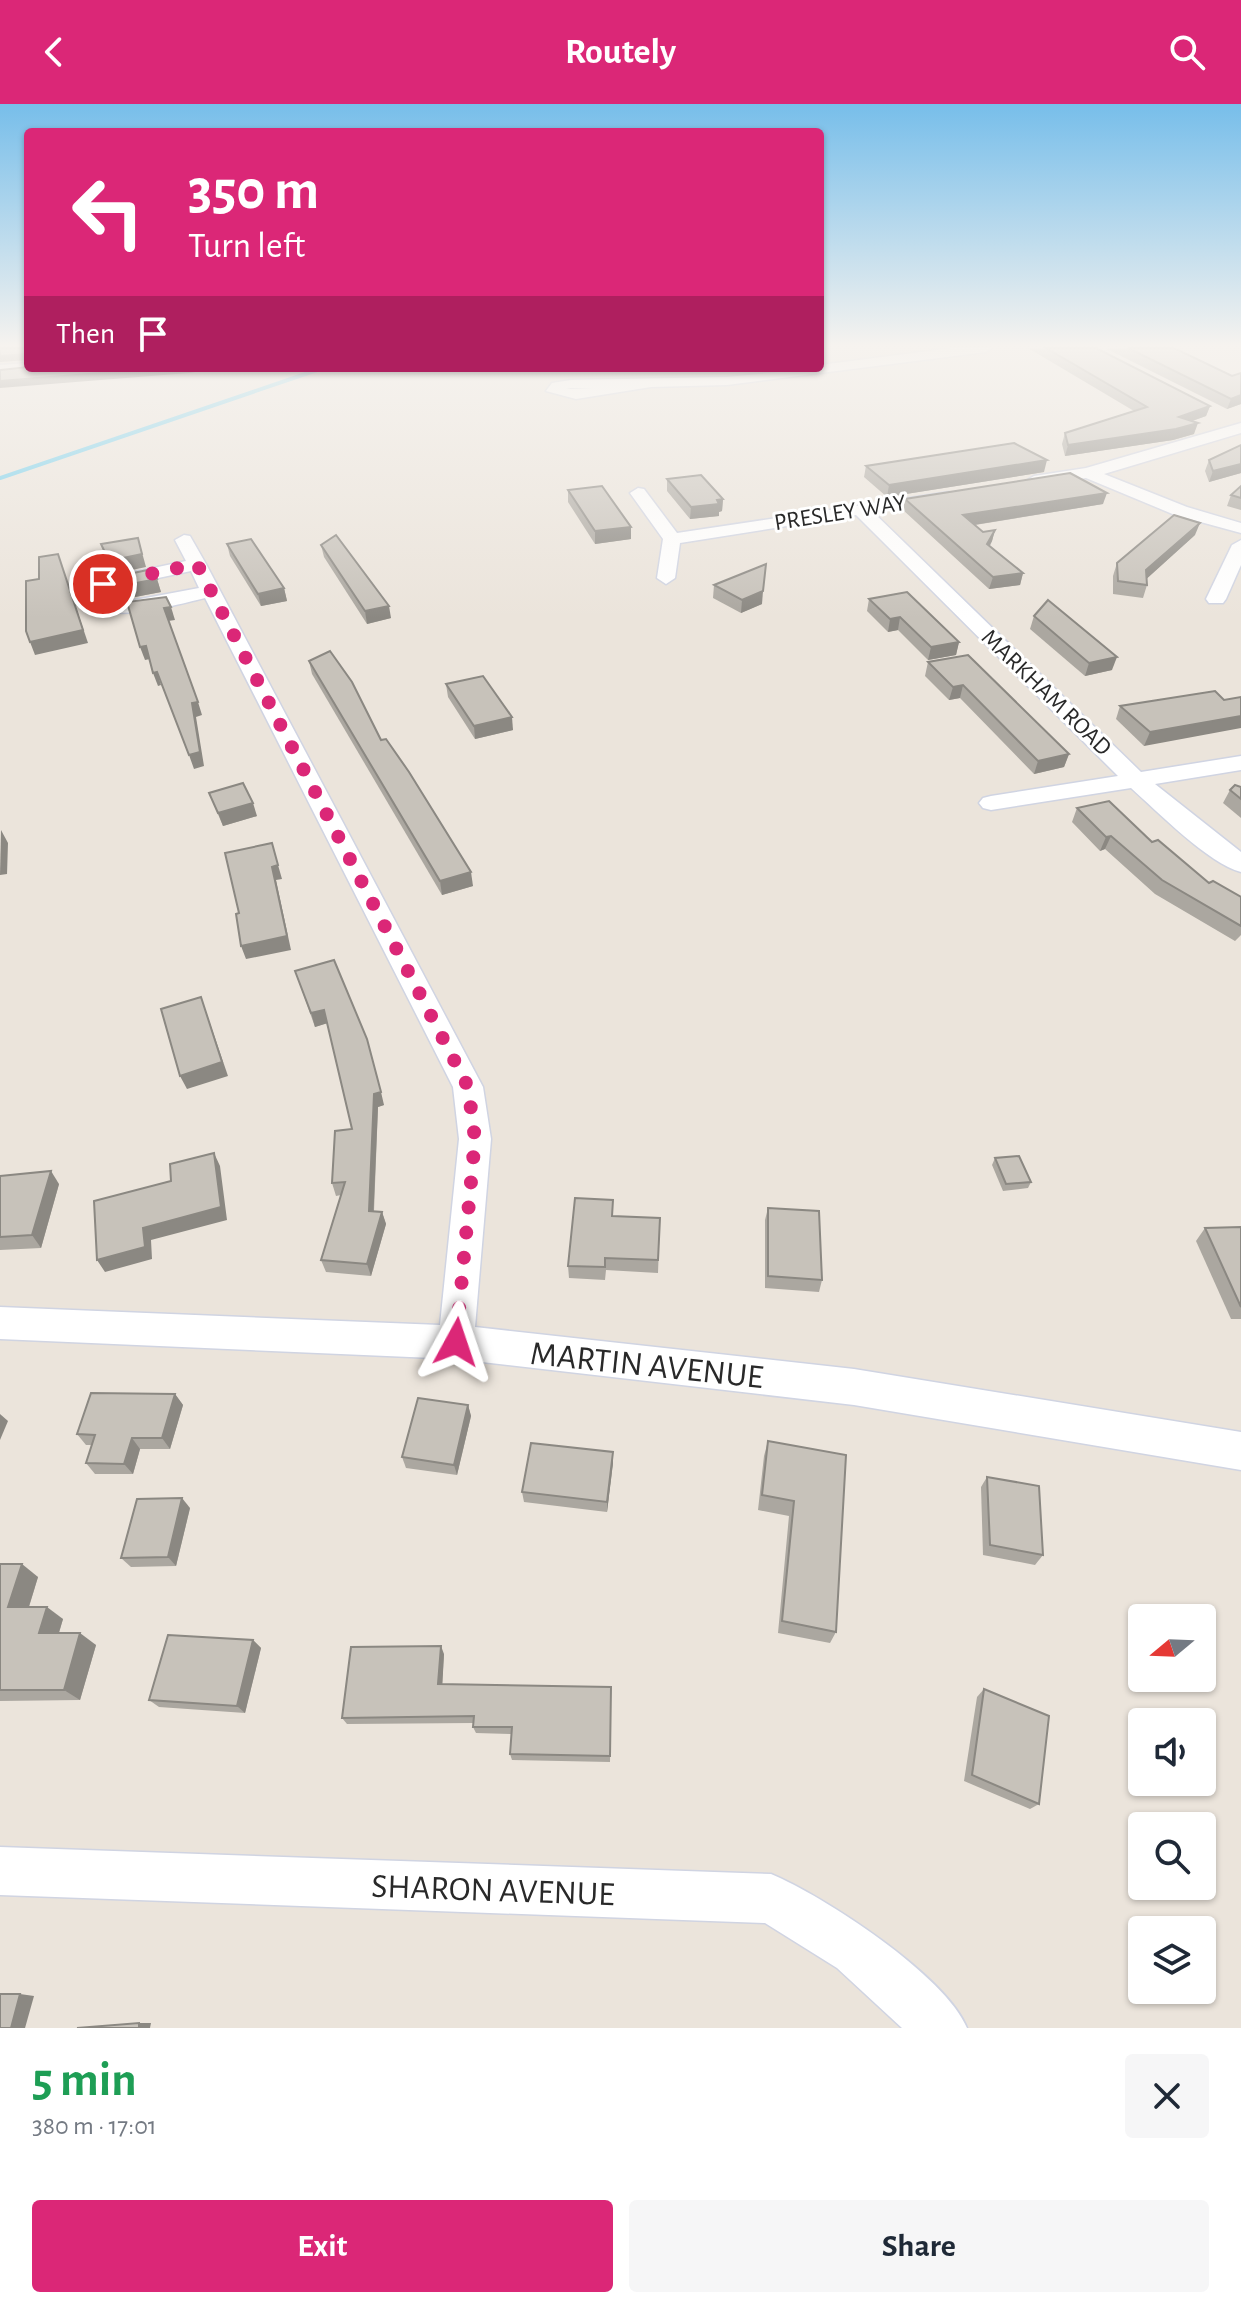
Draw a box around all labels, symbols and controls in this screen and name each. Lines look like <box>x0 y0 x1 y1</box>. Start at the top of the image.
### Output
icon: back <box>32 30 76 74</box>
icon: search <box>1165 30 1209 74</box>
text: Routely <box>565 34 676 70</box>
icon: left <box>56 160 160 264</box>
text: 350 m <box>188 163 319 219</box>
text: Turn left <box>188 228 305 264</box>
icon: arrive <box>131 312 175 356</box>
text: Then <box>56 319 115 349</box>
street label: PRESLEY WAY <box>773 491 908 535</box>
pin <box>69 550 137 618</box>
icon: arrive <box>81 562 125 606</box>
street label: MARKHAM ROAD <box>977 625 1116 760</box>
position arrow <box>414 1300 498 1384</box>
street label: MARTIN AVENUE <box>529 1337 765 1395</box>
north arrow <box>1128 1604 1216 1692</box>
map controls <box>1128 1604 1216 2004</box>
button: sound <box>1128 1708 1216 1796</box>
button: search <box>1128 1812 1216 1900</box>
street label: SHARON AVENUE <box>371 1870 615 1912</box>
button: layers <box>1128 1916 1216 2004</box>
button: close <box>1125 2054 1209 2138</box>
text: 5 min <box>32 2057 137 2105</box>
text: 380 m · 17:01 <box>32 2113 157 2139</box>
button: Exit <box>32 2200 613 2292</box>
button: Share <box>629 2200 1209 2292</box>

